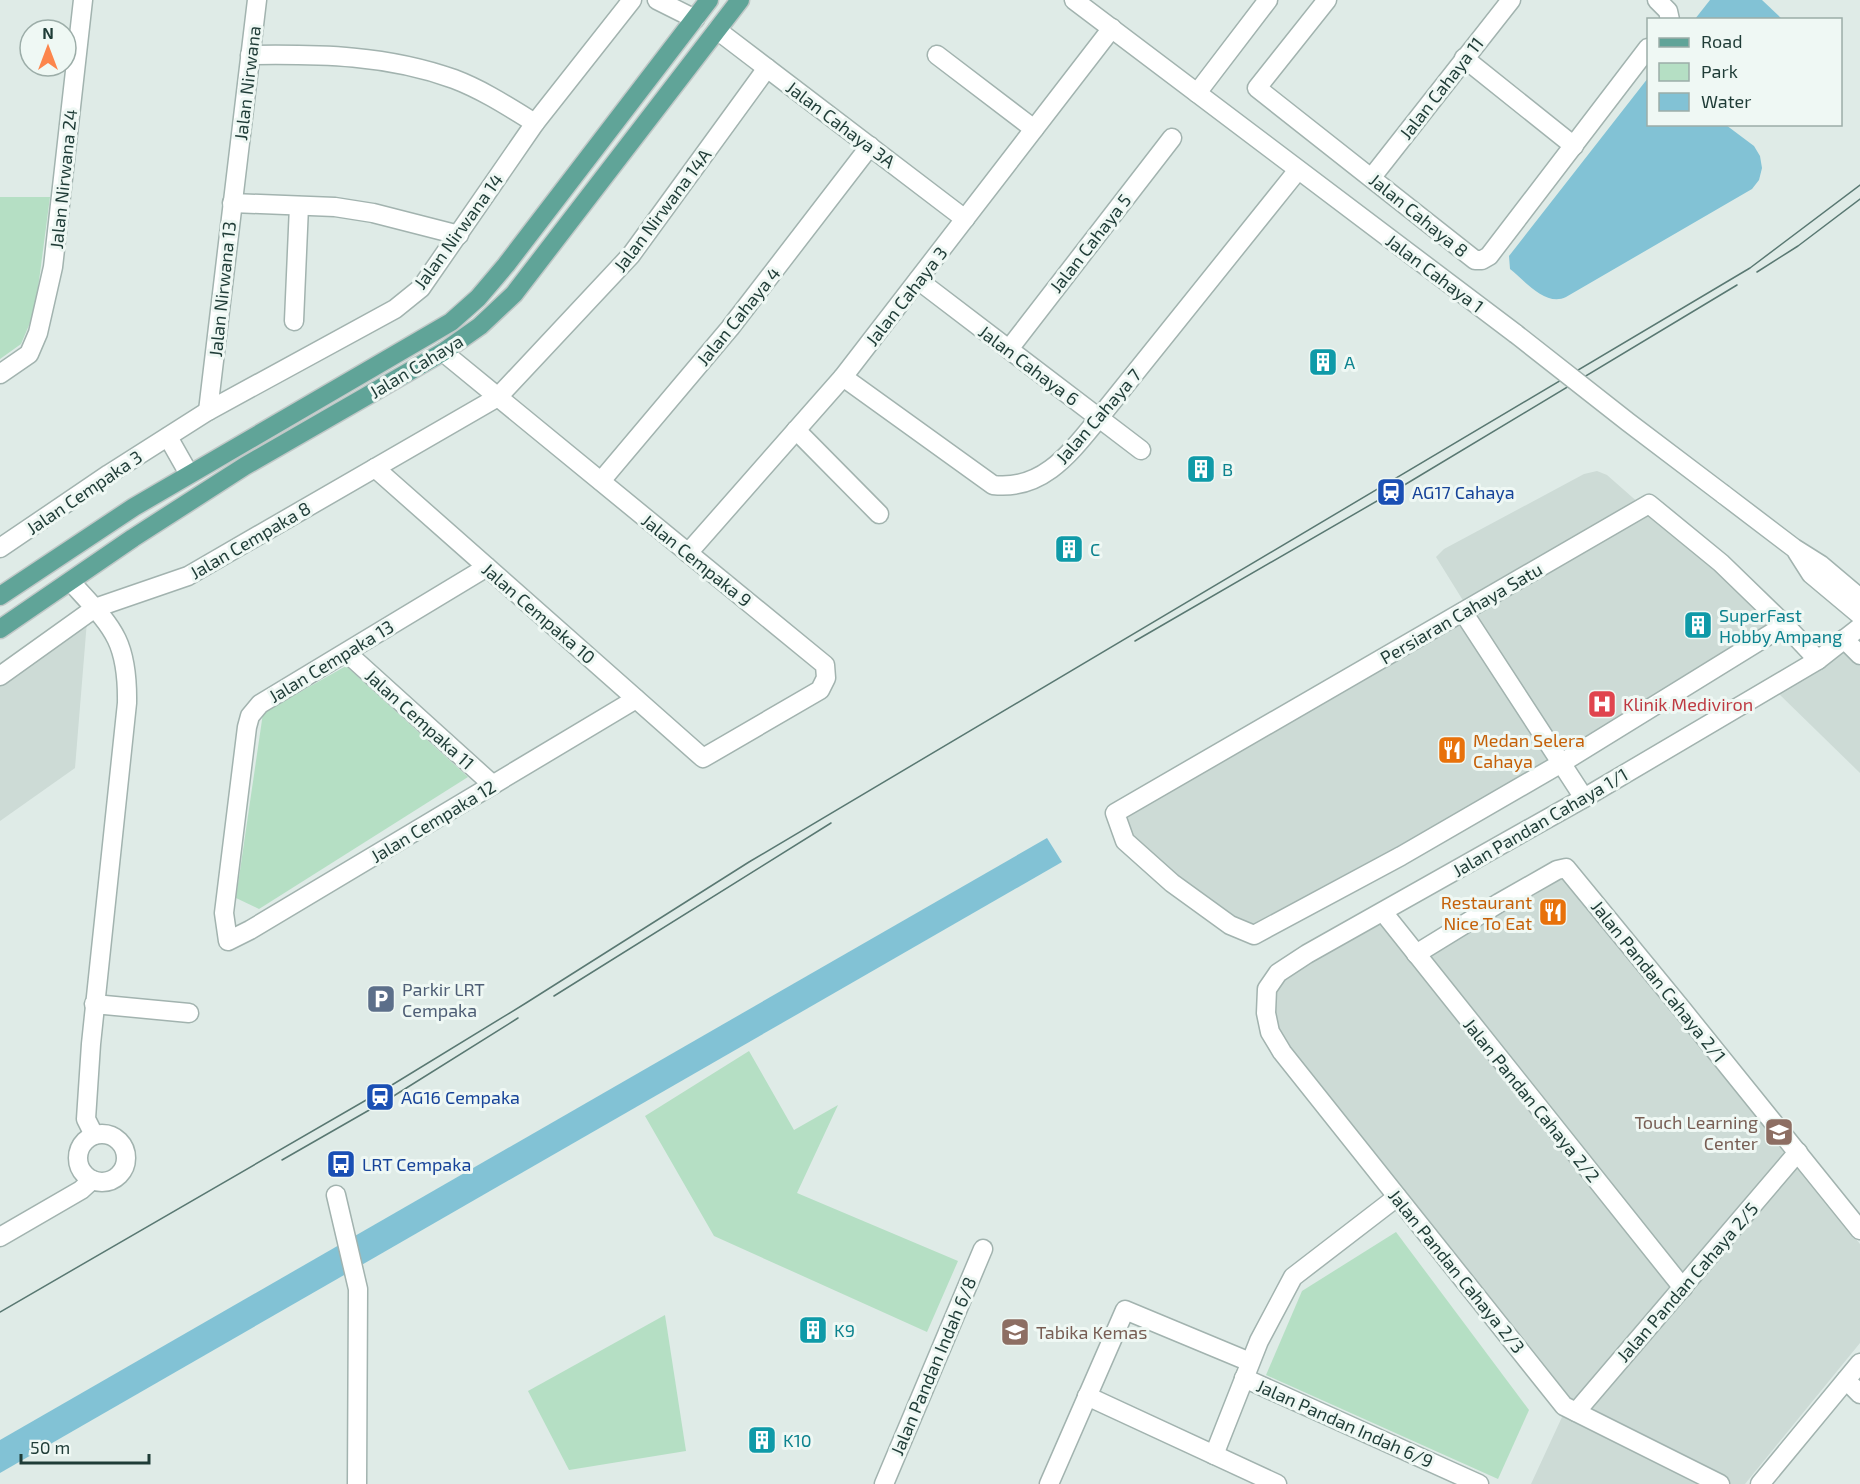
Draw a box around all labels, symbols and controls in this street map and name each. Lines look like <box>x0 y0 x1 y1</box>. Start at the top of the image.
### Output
north arrow <box>18 18 78 78</box>
legend <box>1647 18 1842 126</box>
text: N <box>42 23 54 42</box>
street label: Jalan Nirwana <box>229 25 265 141</box>
text: Road <box>1701 30 1742 52</box>
street label: Jalan Cahaya 11 <box>1394 32 1488 144</box>
text: Park <box>1701 60 1738 82</box>
street label: Jalan Cahaya 3A <box>782 76 900 173</box>
text: Water <box>1701 90 1751 112</box>
street label: Jalan Nirwana 24 <box>45 108 81 250</box>
street label: Jalan Nirwana 14A <box>609 143 716 276</box>
street label: Jalan Nirwana 14 <box>409 169 507 293</box>
street label: Jalan Cahaya 8 <box>1365 169 1473 261</box>
street label: Jalan Cahaya 5 <box>1045 189 1135 297</box>
street label: Jalan Nirwana 13 <box>204 220 240 358</box>
street label: Jalan Cahaya 1 <box>1382 229 1488 317</box>
street label: Jalan Cahaya 3 <box>861 242 951 350</box>
street label: Jalan Cahaya 4 <box>692 262 784 370</box>
street label: Jalan Cahaya 6 <box>975 320 1083 410</box>
street label: Jalan Cahaya <box>365 329 467 403</box>
building icon: A <box>1307 346 1339 378</box>
place label: A <box>1344 351 1356 373</box>
street label: Jalan Cahaya 7 <box>1051 364 1145 468</box>
street label: Jalan Cempaka 3 <box>22 445 146 539</box>
building icon: B <box>1185 453 1217 485</box>
place label: B <box>1222 458 1233 480</box>
station icon: AG17 Cahaya <box>1375 476 1407 508</box>
place label: AG17 Cahaya <box>1412 481 1515 503</box>
street label: Jalan Cempaka 8 <box>186 497 314 583</box>
street label: Jalan Cempaka 9 <box>638 509 756 611</box>
building icon: C <box>1053 533 1085 565</box>
place label: C <box>1090 538 1100 560</box>
street label: Jalan Cempaka 10 <box>478 558 600 668</box>
street label: Persiaran Cahaya Satu <box>1376 558 1546 668</box>
place label: SuperFast Hobby Ampang <box>1719 604 1842 647</box>
building icon: SuperFast Hobby Ampang <box>1682 609 1714 641</box>
street label: Jalan Cempaka 13 <box>264 615 398 707</box>
street label: Jalan Cempaka 11 <box>361 664 479 774</box>
hospital icon: Klinik Mediviron <box>1586 688 1618 720</box>
place label: Klinik Mediviron <box>1623 693 1753 715</box>
place label: Medan Selera Cahaya <box>1473 729 1585 772</box>
restaurant icon: Medan Selera Cahaya <box>1436 734 1468 766</box>
street label: Jalan Pandan Cahaya 1/1 <box>1448 763 1632 881</box>
street label: Jalan Cempaka 12 <box>366 775 500 867</box>
place label: Restaurant Nice To Eat <box>1441 891 1532 934</box>
restaurant icon: Restaurant Nice To Eat <box>1537 896 1569 928</box>
street label: Jalan Pandan Cahaya 2/1 <box>1587 896 1731 1066</box>
place label: Parkir LRT Cempaka <box>402 978 485 1021</box>
parking icon: Parkir LRT Cempaka <box>365 983 397 1015</box>
street label: Jalan Pandan Cahaya 2/2 <box>1459 1014 1605 1186</box>
station icon: AG16 Cempaka <box>364 1081 396 1113</box>
place label: AG16 Cempaka <box>401 1086 520 1108</box>
place label: Touch Learning Center <box>1634 1111 1758 1154</box>
school or university icon: Touch Learning Center <box>1763 1116 1795 1148</box>
bus stop icon: LRT Cempaka <box>325 1148 357 1180</box>
place label: LRT Cempaka <box>362 1153 471 1175</box>
street label: Jalan Pandan Cahaya 2/3 <box>1384 1185 1530 1357</box>
street label: Jalan Pandan Cahaya 2/5 <box>1612 1198 1762 1366</box>
street label: Jalan Pandan Indah 6/8 <box>885 1273 981 1459</box>
building icon: K9 <box>797 1314 829 1346</box>
school or university icon: Tabika Kemas <box>999 1316 1031 1348</box>
place label: K9 <box>834 1319 855 1341</box>
place label: Tabika Kemas <box>1036 1321 1147 1343</box>
street label: Jalan Pandan Indah 6/9 <box>1253 1374 1437 1472</box>
building icon: K10 <box>746 1424 778 1456</box>
scale bar <box>21 1427 148 1465</box>
place label: K10 <box>783 1429 812 1451</box>
text: 50 m <box>30 1436 70 1458</box>

